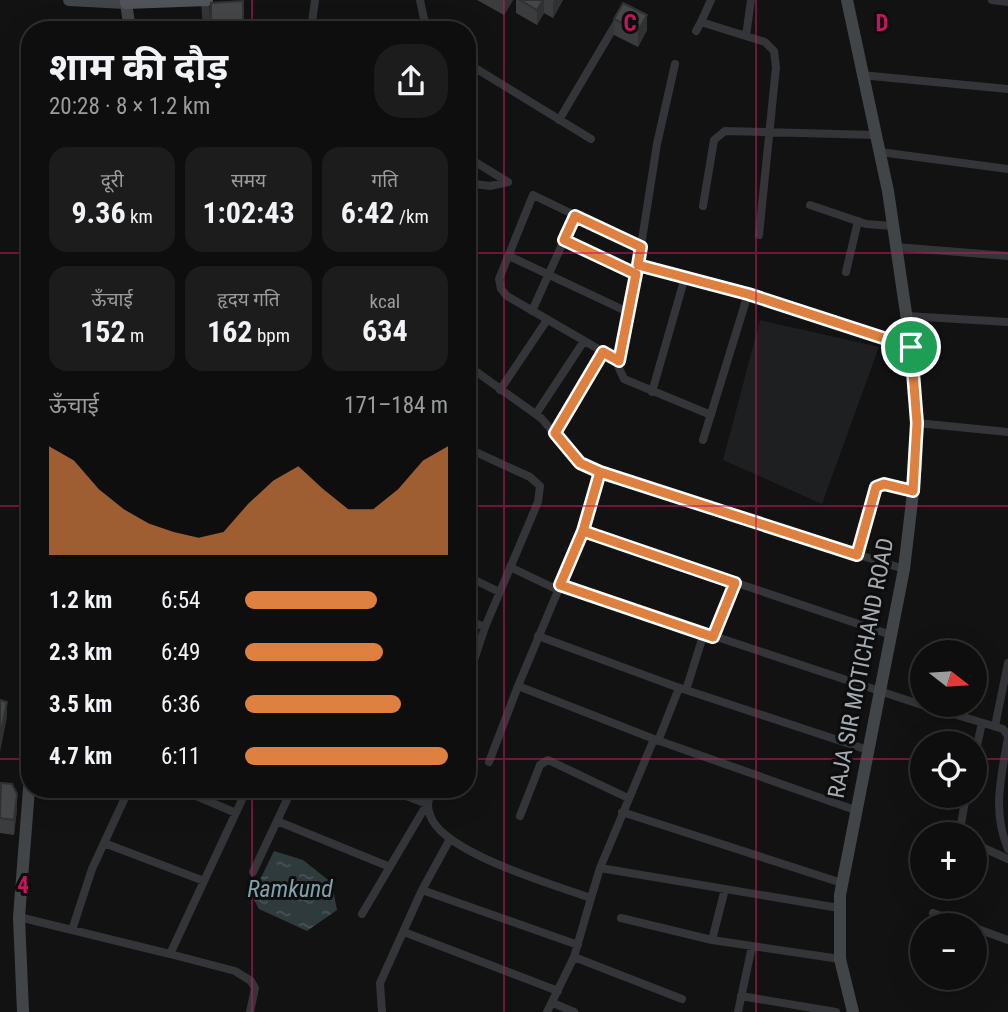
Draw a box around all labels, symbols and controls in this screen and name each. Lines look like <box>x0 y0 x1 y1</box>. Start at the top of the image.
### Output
text: C <box>623 10 637 37</box>
text: D <box>876 10 889 37</box>
button: share <box>374 44 448 118</box>
text: शाम की दौड़ <box>49 45 228 89</box>
text: 20:28 · 8 × 1.2 km <box>49 93 210 120</box>
text: दूरी <box>101 169 124 192</box>
text: समय <box>231 169 266 192</box>
text: गति <box>372 169 398 192</box>
text: 9.36 <box>71 195 126 230</box>
text: 1:02:43 <box>202 195 295 230</box>
text: 6:42 <box>341 195 395 230</box>
text: km <box>126 205 153 228</box>
text: /km <box>395 205 429 228</box>
text: ऊँचाई <box>92 288 133 311</box>
text: हृदय गति <box>217 288 280 311</box>
text: kcal <box>370 290 400 313</box>
text: 634 <box>362 313 408 348</box>
text: 152 <box>80 314 126 349</box>
text: 162 <box>207 314 253 349</box>
pin <box>881 317 941 377</box>
text: m <box>126 324 144 347</box>
text: bpm <box>253 324 290 347</box>
icon: arrive <box>892 328 930 366</box>
text: ऊँचाई <box>49 392 99 419</box>
text: 171–184 m <box>344 392 448 419</box>
street label: RAJA SIR MOTICHAND ROAD <box>823 536 899 800</box>
text: 1.2 km <box>49 587 112 614</box>
text: 6:54 <box>161 587 200 614</box>
text: 2.3 km <box>49 639 112 666</box>
text: 6:49 <box>161 639 200 666</box>
north arrow <box>910 640 987 718</box>
map controls <box>910 640 987 990</box>
text: 3.5 km <box>49 691 112 718</box>
text: 6:36 <box>161 691 200 718</box>
button: locate <box>910 731 987 808</box>
text: 4.7 km <box>49 743 112 770</box>
text: 6:11 <box>161 743 200 770</box>
button: + <box>910 822 987 899</box>
text: 4 <box>17 872 29 899</box>
water label: Ramkund <box>247 875 333 903</box>
button: − <box>910 913 987 990</box>

